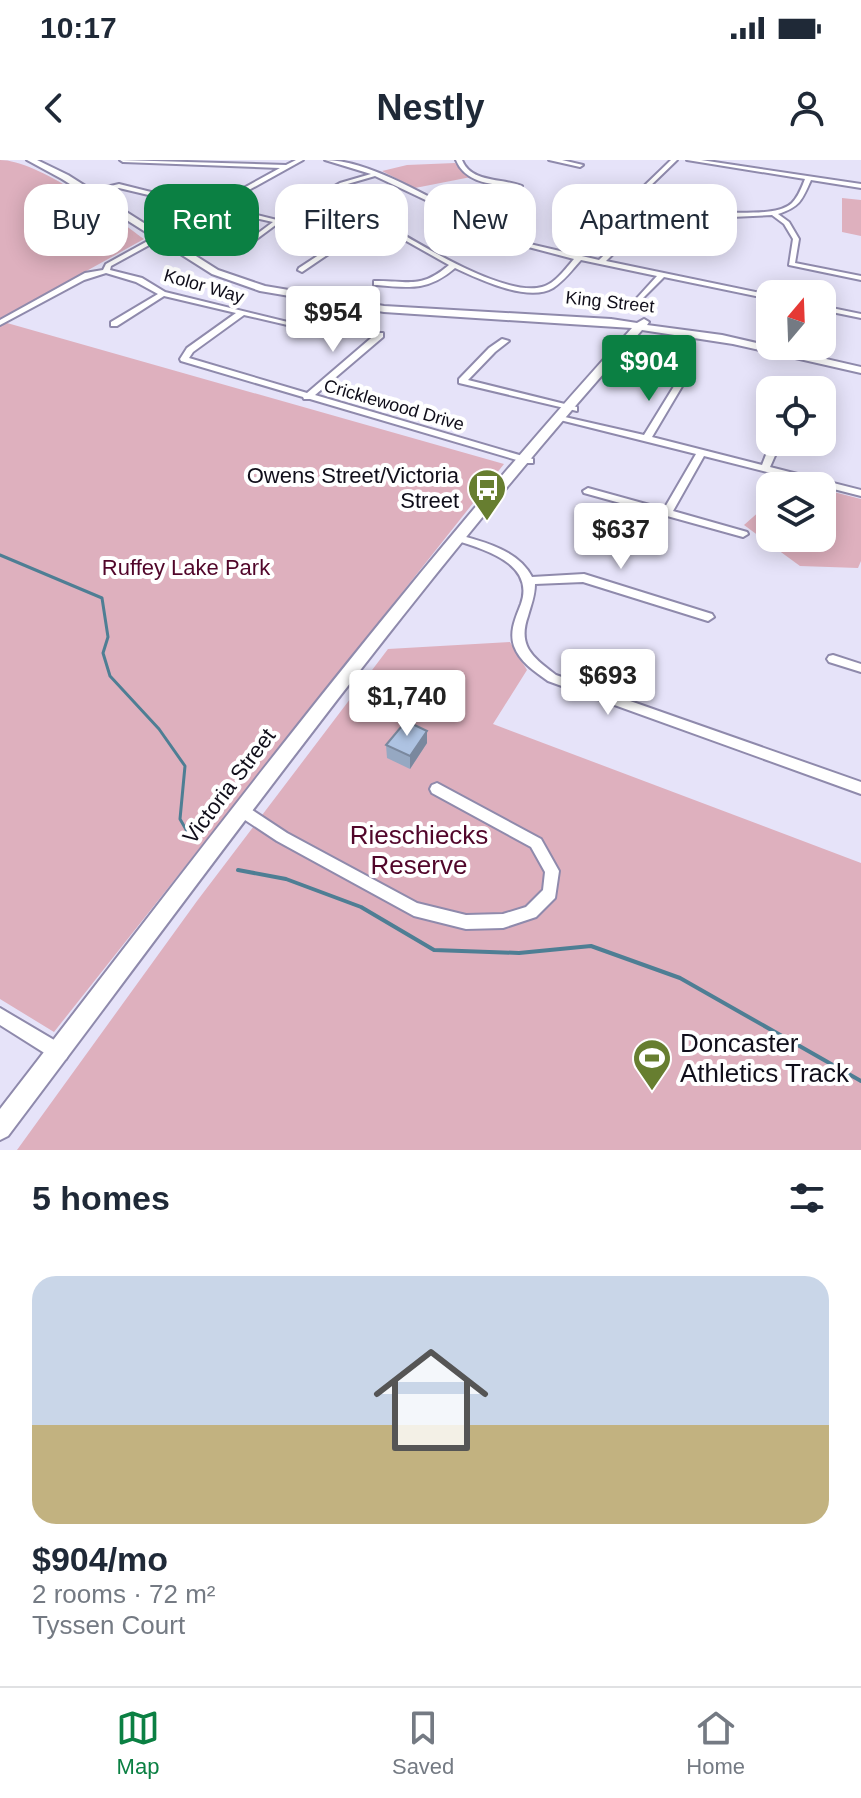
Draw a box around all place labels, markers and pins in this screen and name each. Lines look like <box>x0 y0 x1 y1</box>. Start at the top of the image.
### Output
pin: $954 <box>286 286 380 354</box>
pin: $904 <box>602 335 696 403</box>
place label: Owens Street/Victoria Street <box>247 463 460 513</box>
bus stop icon: Owens Street/Victoria Street <box>466 467 508 522</box>
pin: $637 <box>574 503 668 571</box>
pin: $693 <box>561 649 655 717</box>
pin: $1,740 <box>342 670 472 738</box>
place label: Doncaster Athletics Track <box>680 1028 850 1088</box>
sports icon: Doncaster Athletics Track <box>631 1037 673 1092</box>

